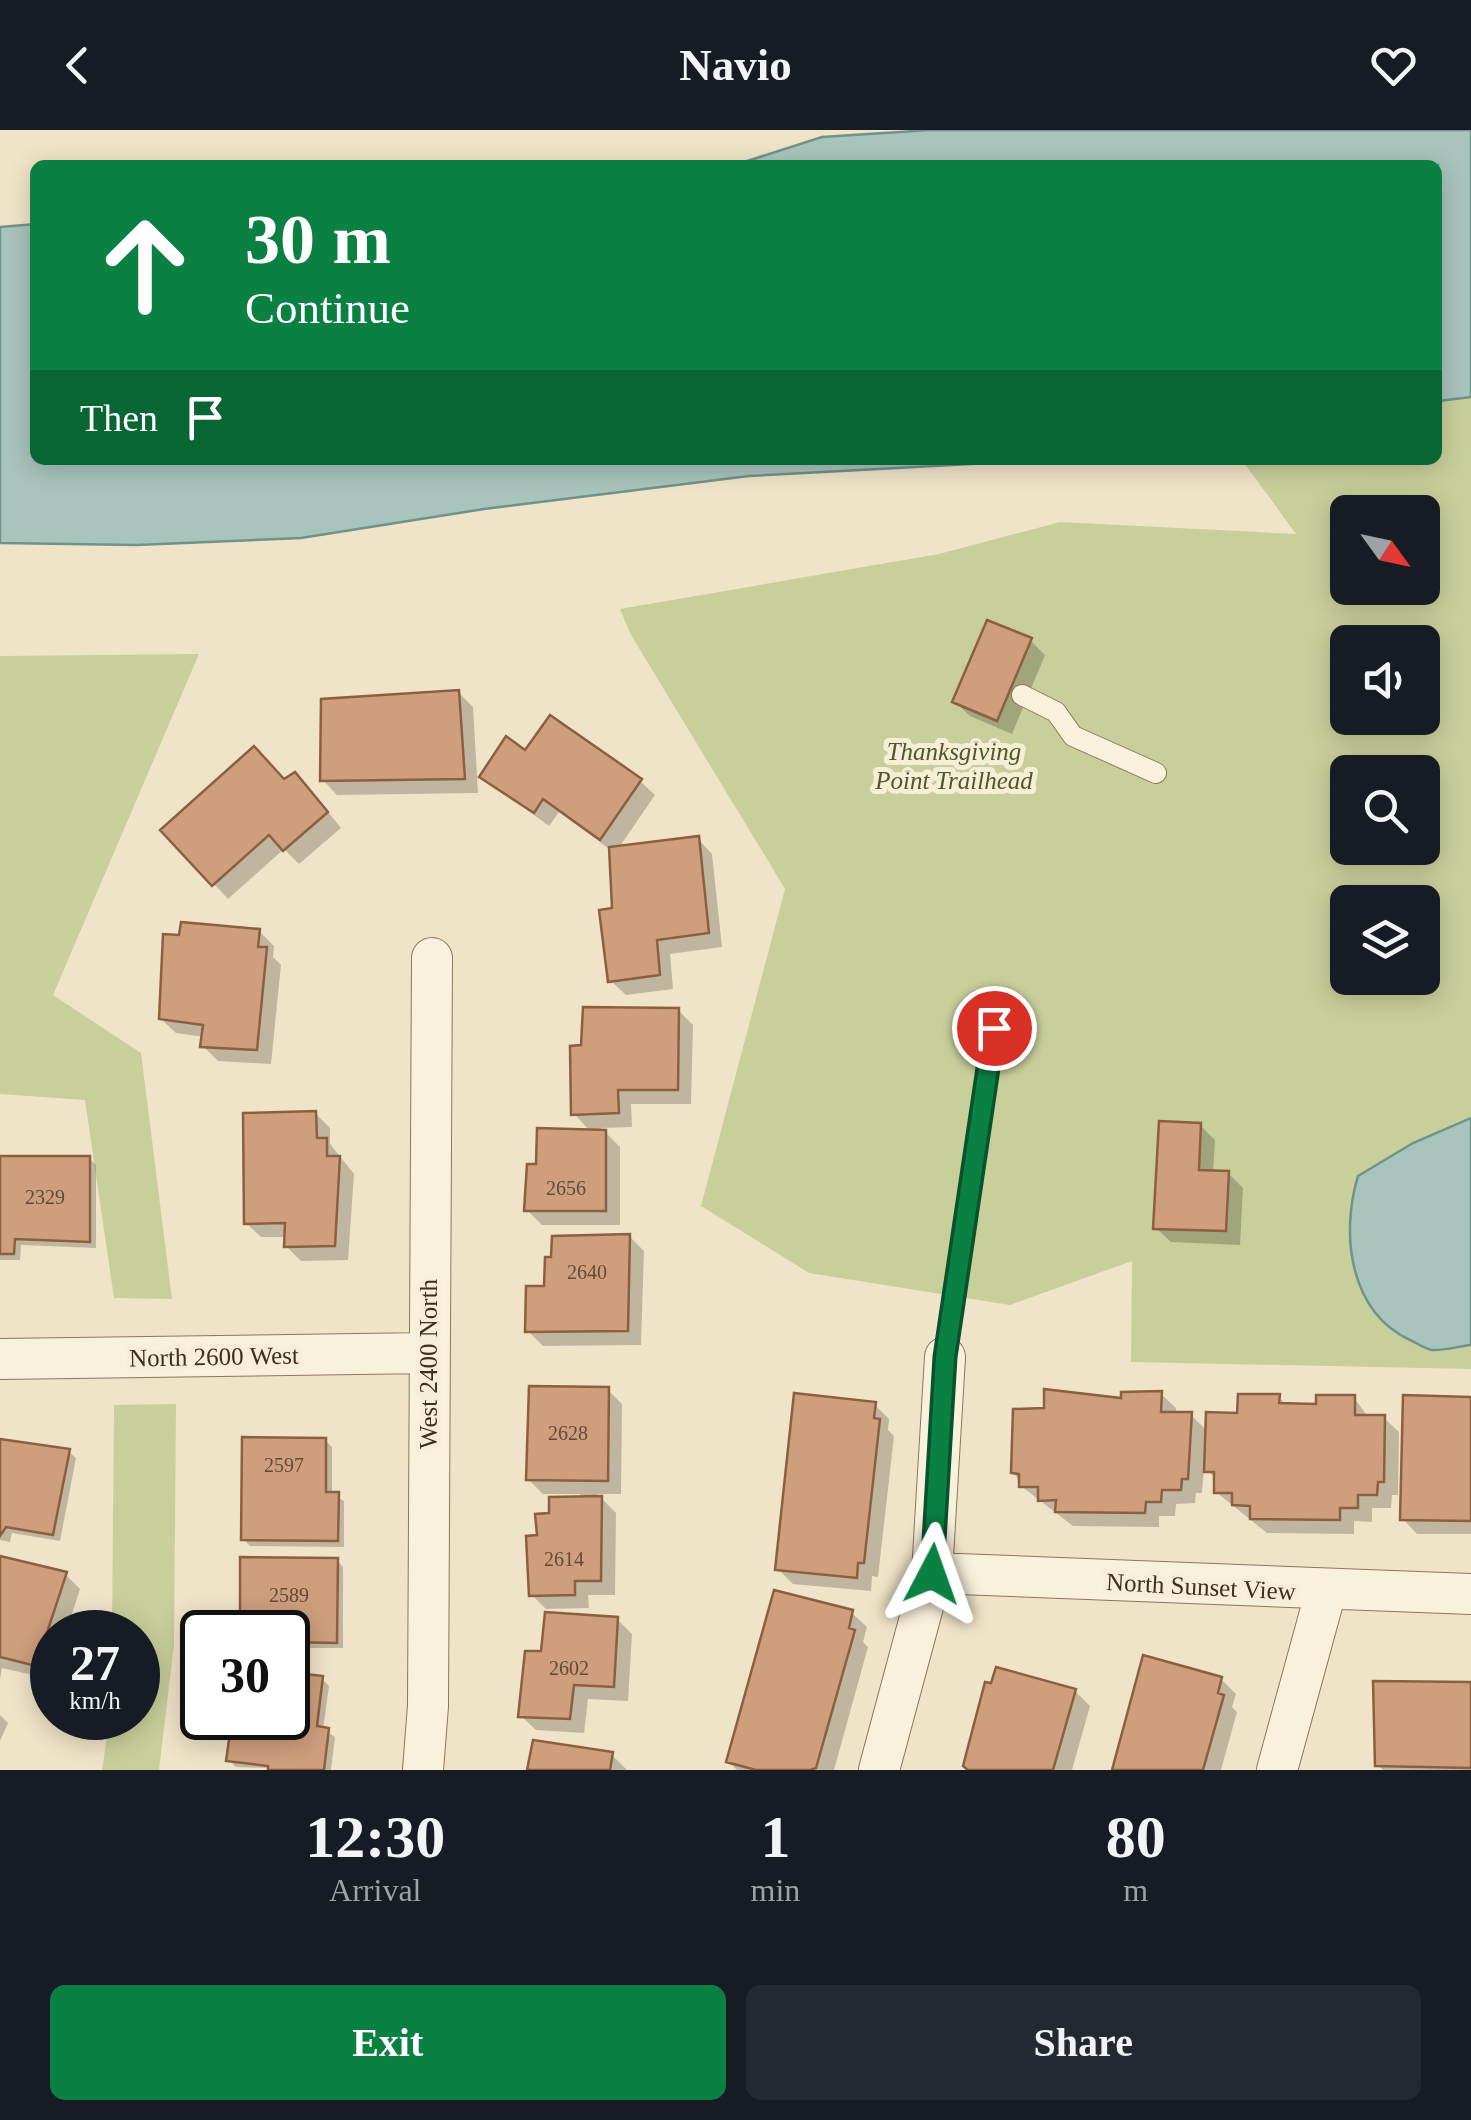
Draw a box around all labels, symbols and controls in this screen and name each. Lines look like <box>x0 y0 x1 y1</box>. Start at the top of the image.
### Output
icon: back <box>50 38 105 93</box>
icon: heart <box>1366 38 1421 93</box>
text: Navio <box>679 40 792 90</box>
icon: ahead <box>80 200 210 330</box>
text: 30 m <box>245 201 391 278</box>
text: Continue <box>245 283 410 333</box>
icon: arrive <box>178 390 233 445</box>
text: Then <box>80 397 158 439</box>
north arrow <box>1330 495 1440 605</box>
map controls <box>1330 495 1440 995</box>
button: sound <box>1330 625 1440 735</box>
park label: Thanksgiving Point Trailhead <box>874 738 1033 794</box>
button: search <box>1330 755 1440 865</box>
button: layers <box>1330 885 1440 995</box>
pin <box>952 986 1037 1071</box>
icon: arrive <box>967 1001 1022 1056</box>
house number: 2656 <box>546 1177 586 1199</box>
house number: 2329 <box>25 1186 65 1208</box>
house number: 2640 <box>567 1261 607 1283</box>
street label: West 2400 North <box>415 1278 442 1449</box>
street label: North 2600 West <box>129 1342 299 1371</box>
house number: 2628 <box>548 1422 588 1444</box>
house number: 2597 <box>264 1454 304 1476</box>
position arrow <box>880 1522 984 1626</box>
house number: 2614 <box>544 1548 584 1570</box>
street label: North Sunset View <box>1106 1568 1296 1605</box>
house number: 2589 <box>269 1584 309 1606</box>
speed limit sign: 30 <box>180 1610 310 1740</box>
text: 27 <box>70 1635 120 1691</box>
house number: 2602 <box>549 1657 589 1679</box>
text: km/h <box>69 1687 121 1714</box>
text: 12:30 <box>305 1804 445 1870</box>
text: 1 <box>760 1804 790 1870</box>
text: 80 <box>1106 1804 1166 1870</box>
text: Arrival <box>329 1872 421 1908</box>
text: min <box>751 1872 800 1908</box>
text: m <box>1123 1872 1148 1908</box>
button: Exit <box>50 1985 726 2100</box>
button: Share <box>746 1985 1421 2100</box>

